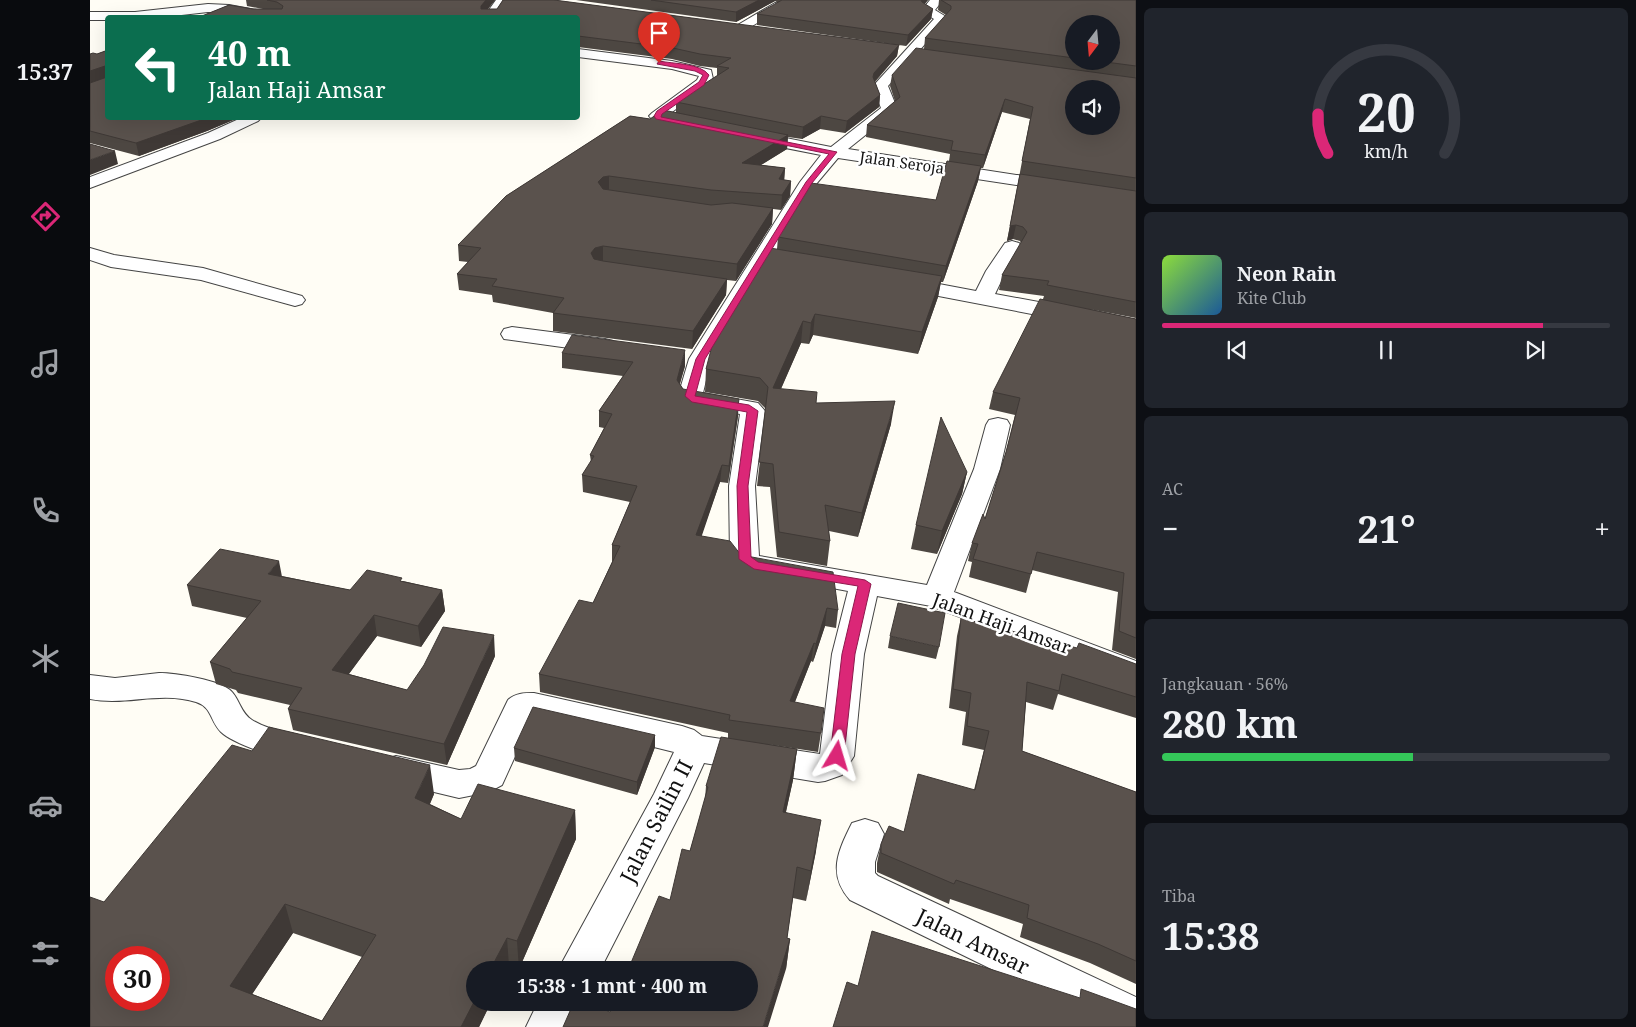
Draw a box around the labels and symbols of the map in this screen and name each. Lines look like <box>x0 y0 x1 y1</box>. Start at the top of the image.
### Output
pin <box>638 12 680 63</box>
north arrow <box>1065 15 1120 70</box>
street label: Jalan Seroja <box>857 146 946 178</box>
street label: Jalan Haji Amsar <box>929 587 1075 659</box>
position arrow <box>810 729 862 781</box>
street label: Jalan Sailin II <box>613 755 699 888</box>
street label: Jalan Amsar <box>911 901 1034 980</box>
speed limit sign: 30 <box>105 946 170 1011</box>

